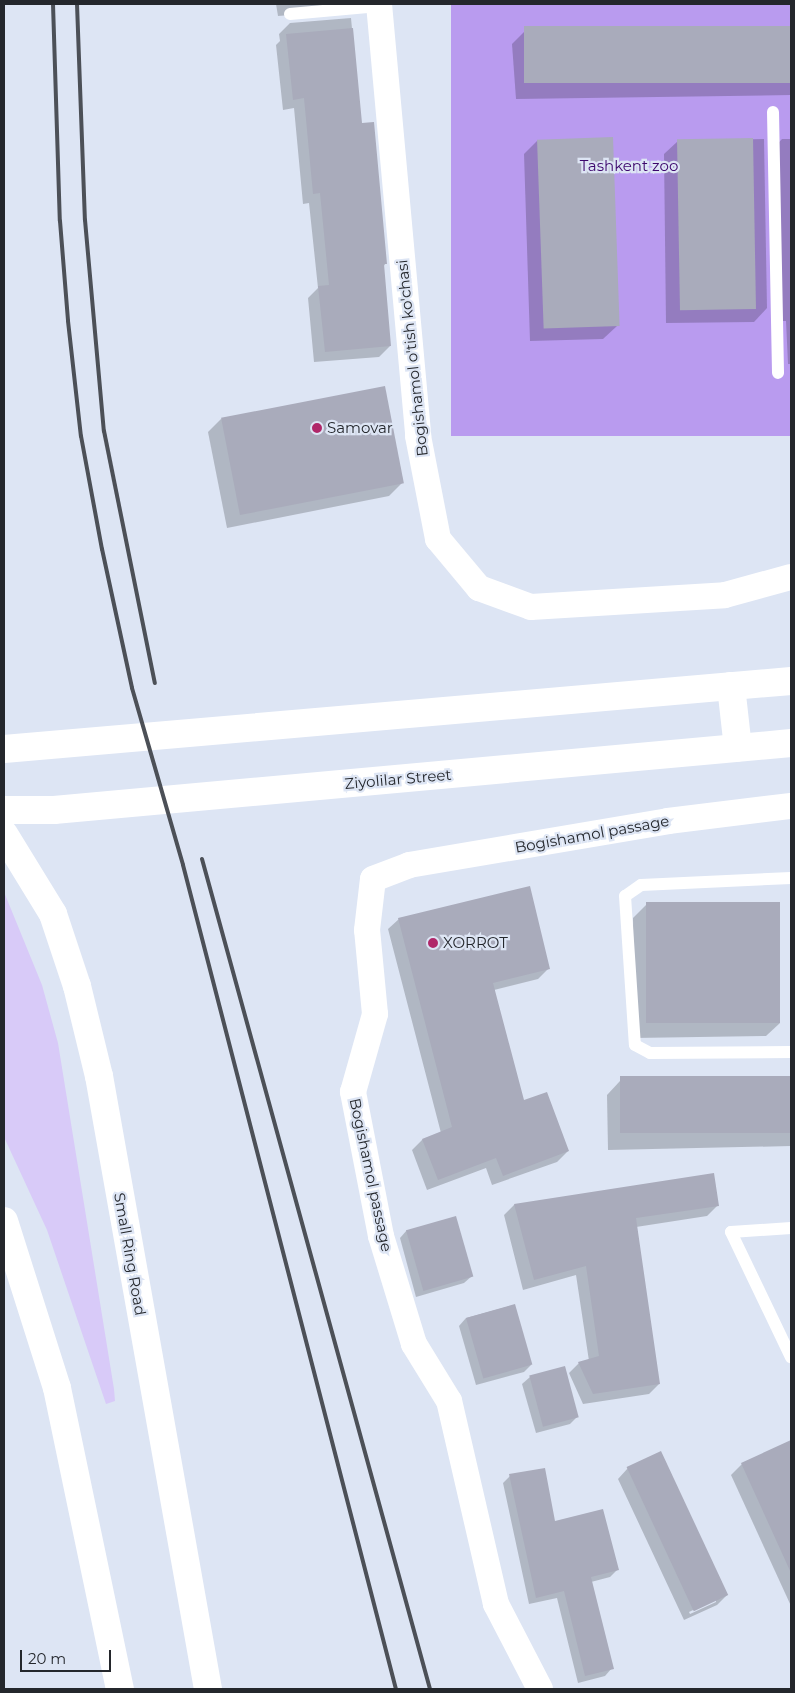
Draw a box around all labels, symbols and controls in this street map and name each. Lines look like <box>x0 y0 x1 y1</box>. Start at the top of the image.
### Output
park label: Tashkent zoo <box>580 157 678 175</box>
street label: Bogishamol o'tish ko'chasi <box>393 259 431 457</box>
place label: Samovar <box>327 419 393 437</box>
marker: Samovar <box>311 422 323 434</box>
street label: Ziyolilar Street <box>344 765 452 793</box>
street label: Bogishamol passage <box>513 812 671 856</box>
place label: XORROT <box>443 934 508 952</box>
marker: XORROT <box>427 937 439 949</box>
street label: Bogishamol passage <box>346 1097 396 1253</box>
street label: Small Ring Road <box>110 1191 150 1317</box>
scale bar <box>22 1640 114 1672</box>
text: 20 m <box>28 1649 66 1668</box>

